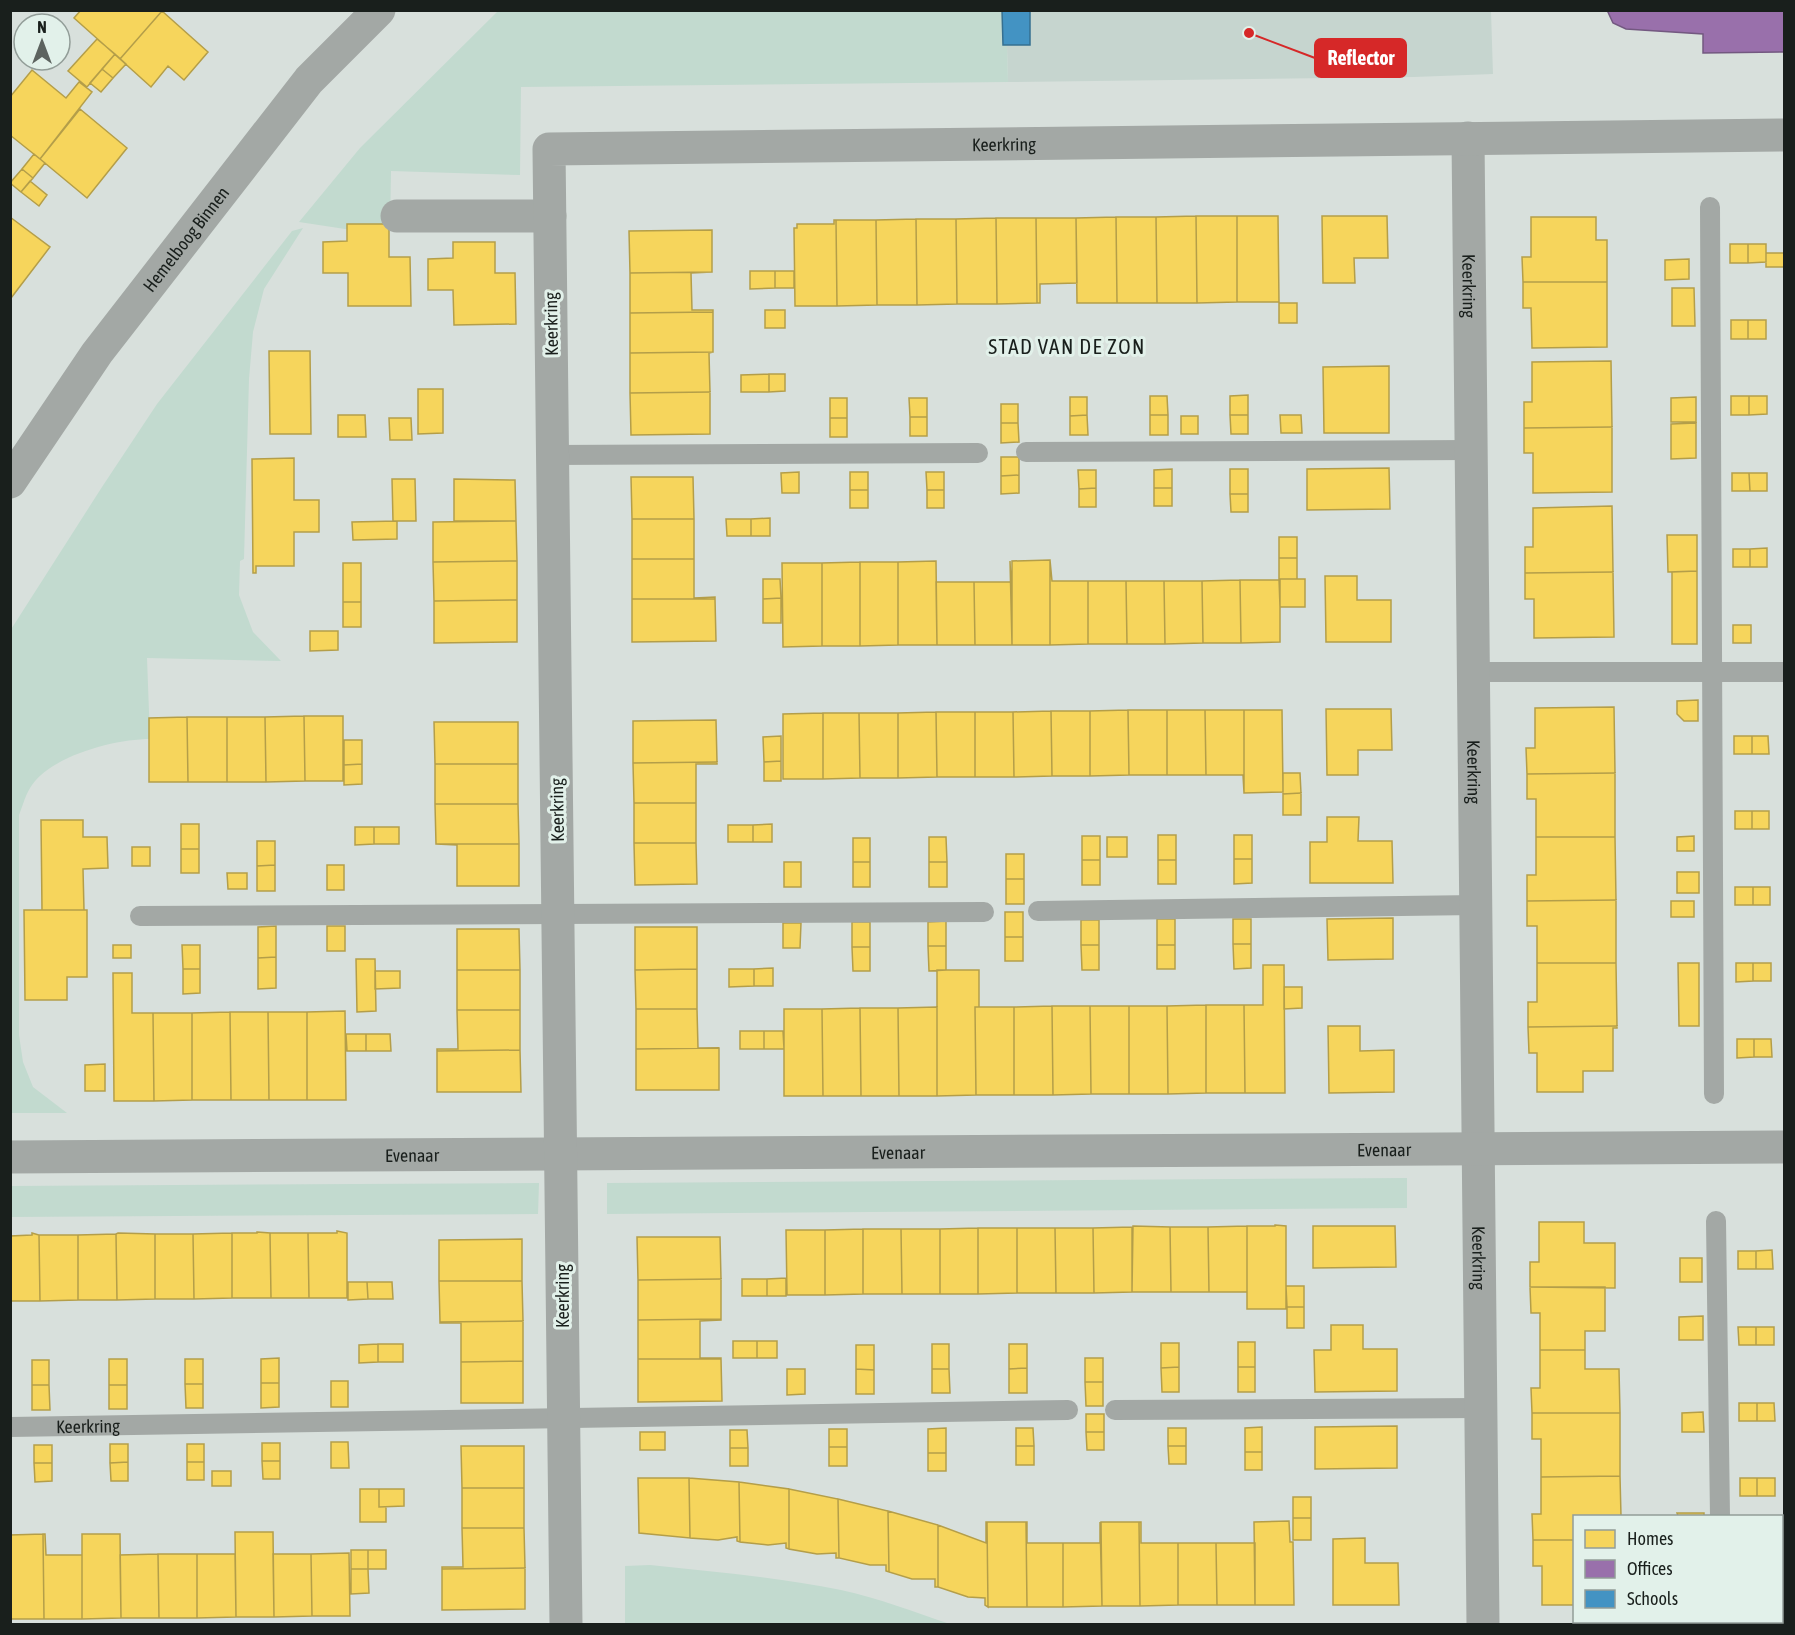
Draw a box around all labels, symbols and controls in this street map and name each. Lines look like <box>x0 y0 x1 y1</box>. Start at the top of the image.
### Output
north arrow <box>12 12 72 72</box>
text: N <box>37 18 47 36</box>
callout: Reflector <box>1315 39 1406 77</box>
text: Reflector <box>1328 46 1396 69</box>
street label: Keerkring <box>972 133 1036 155</box>
street label: Hemelboog Binnen <box>138 182 233 296</box>
street label: Keerkring <box>1459 254 1480 318</box>
street label: Keerkring <box>540 292 562 356</box>
district label: STAD VAN DE ZON <box>988 334 1146 358</box>
street label: Keerkring <box>1464 740 1485 804</box>
street label: Keerkring <box>546 778 568 842</box>
street label: Evenaar <box>1357 1139 1412 1160</box>
street label: Evenaar <box>871 1141 926 1163</box>
street label: Evenaar <box>385 1144 440 1165</box>
street label: Keerkring <box>1468 1226 1490 1290</box>
street label: Keerkring <box>552 1264 573 1328</box>
street label: Keerkring <box>56 1415 120 1437</box>
legend <box>1573 1515 1783 1623</box>
text: Homes <box>1627 1528 1673 1549</box>
text: Offices <box>1627 1558 1673 1579</box>
text: Schools <box>1627 1588 1678 1609</box>

